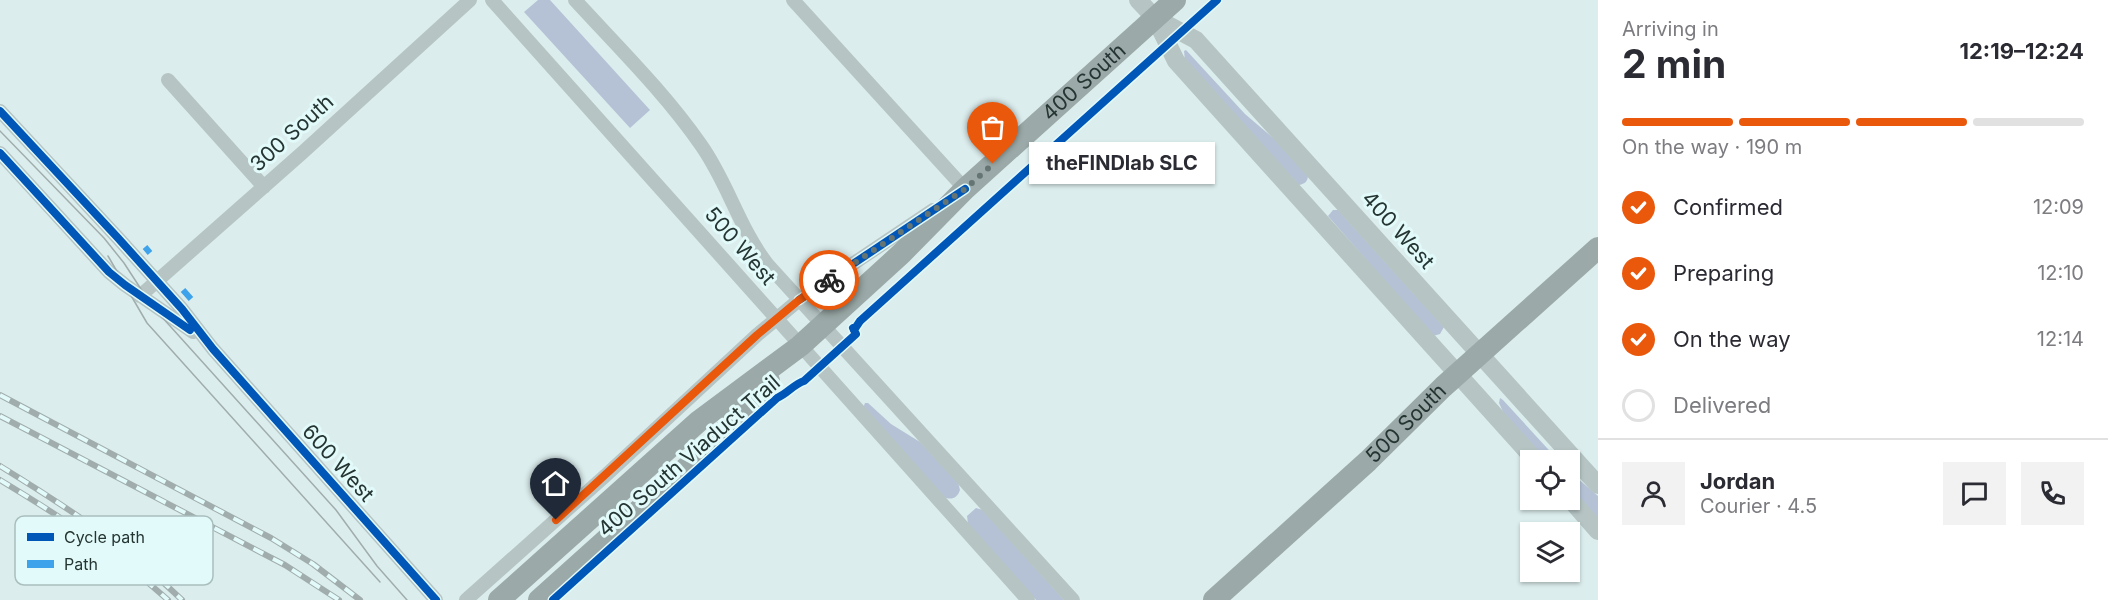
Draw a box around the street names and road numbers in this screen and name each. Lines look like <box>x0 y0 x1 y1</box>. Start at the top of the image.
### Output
street label: 400 South <box>1037 38 1130 126</box>
street label: 300 South <box>245 89 338 176</box>
street label: 400 West <box>1357 186 1440 274</box>
street label: 500 West <box>700 202 781 290</box>
street label: 400 South Viaduct Trail <box>592 370 785 542</box>
street label: 500 South <box>1360 378 1451 468</box>
street label: 600 West <box>297 419 380 507</box>

